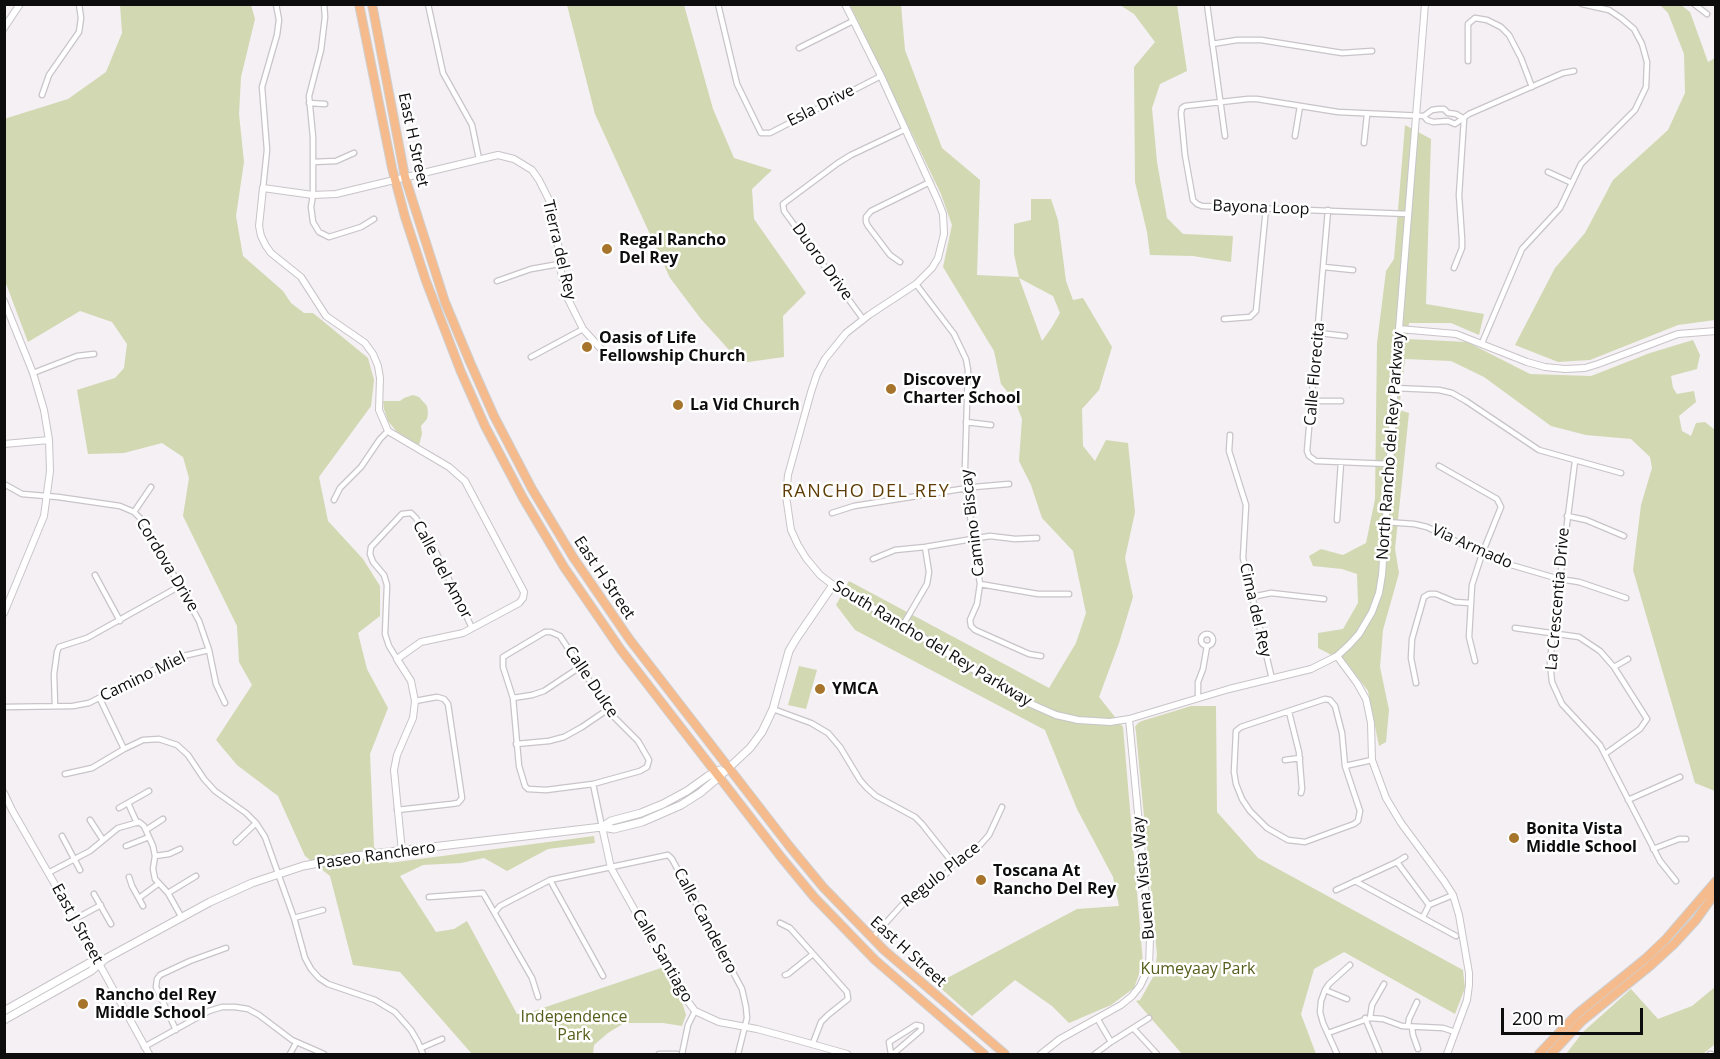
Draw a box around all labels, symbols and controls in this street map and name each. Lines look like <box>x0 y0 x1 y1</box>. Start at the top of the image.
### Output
street label: Esla Drive <box>784 81 858 131</box>
street label: East H Street <box>394 91 432 189</box>
street label: Bayona Loop <box>1212 197 1310 219</box>
street label: Tierra del Rey <box>538 198 580 302</box>
street label: Duoro Drive <box>788 220 856 304</box>
place label: Regal Rancho Del Rey <box>619 230 726 268</box>
marker: Regal Rancho Del Rey <box>600 242 614 256</box>
street label: Calle Florecita <box>1301 321 1329 427</box>
place label: Oasis of Life Fellowship Church <box>599 328 745 366</box>
street label: North Rancho del Rey Parkway <box>1373 331 1409 561</box>
marker: Oasis of Life Fellowship Church <box>580 340 594 354</box>
place label: Discovery Charter School <box>903 370 1021 408</box>
marker: Discovery Charter School <box>884 382 898 396</box>
place label: La Vid Church <box>690 395 800 415</box>
marker: La Vid Church <box>671 398 685 412</box>
street label: Camino Biscay <box>957 468 989 578</box>
district label: RANCHO DEL REY <box>782 481 950 503</box>
street label: Cordova Drive <box>132 515 202 615</box>
street label: Calle del Amor <box>408 518 476 622</box>
street label: Via Armado <box>1429 521 1515 573</box>
street label: La Crescentia Drive <box>1542 527 1574 671</box>
street label: East H Street <box>569 533 639 623</box>
street label: Cima del Rey <box>1235 561 1275 659</box>
street label: South Rancho del Rey Parkway <box>829 577 1035 711</box>
street label: Calle Dulce <box>560 643 622 721</box>
street label: Camino Miel <box>97 648 189 706</box>
place label: YMCA <box>832 679 878 699</box>
marker: YMCA <box>813 682 827 696</box>
street label: Buena Vista Way <box>1129 816 1159 940</box>
place label: Bonita Vista Middle School <box>1526 819 1637 857</box>
marker: Bonita Vista Middle School <box>1507 831 1521 845</box>
street label: Paseo Ranchero <box>315 838 437 874</box>
street label: Regulo Place <box>898 838 984 912</box>
place label: Toscana At Rancho Del Rey <box>993 861 1116 899</box>
street label: Calle Candelero <box>669 865 741 977</box>
marker: Toscana At Rancho Del Rey <box>974 873 988 887</box>
street label: East J Street <box>47 881 107 967</box>
street label: Calle Santiago <box>628 906 696 1006</box>
street label: East H Street <box>866 913 950 991</box>
park label: Kumeyaay Park <box>1141 959 1255 979</box>
place label: Rancho del Rey Middle School <box>95 985 216 1023</box>
scale bar <box>1504 996 1646 1034</box>
marker: Rancho del Rey Middle School <box>76 997 90 1011</box>
text: 200 m <box>1512 1006 1564 1030</box>
park label: Independence Park <box>521 1007 627 1045</box>

